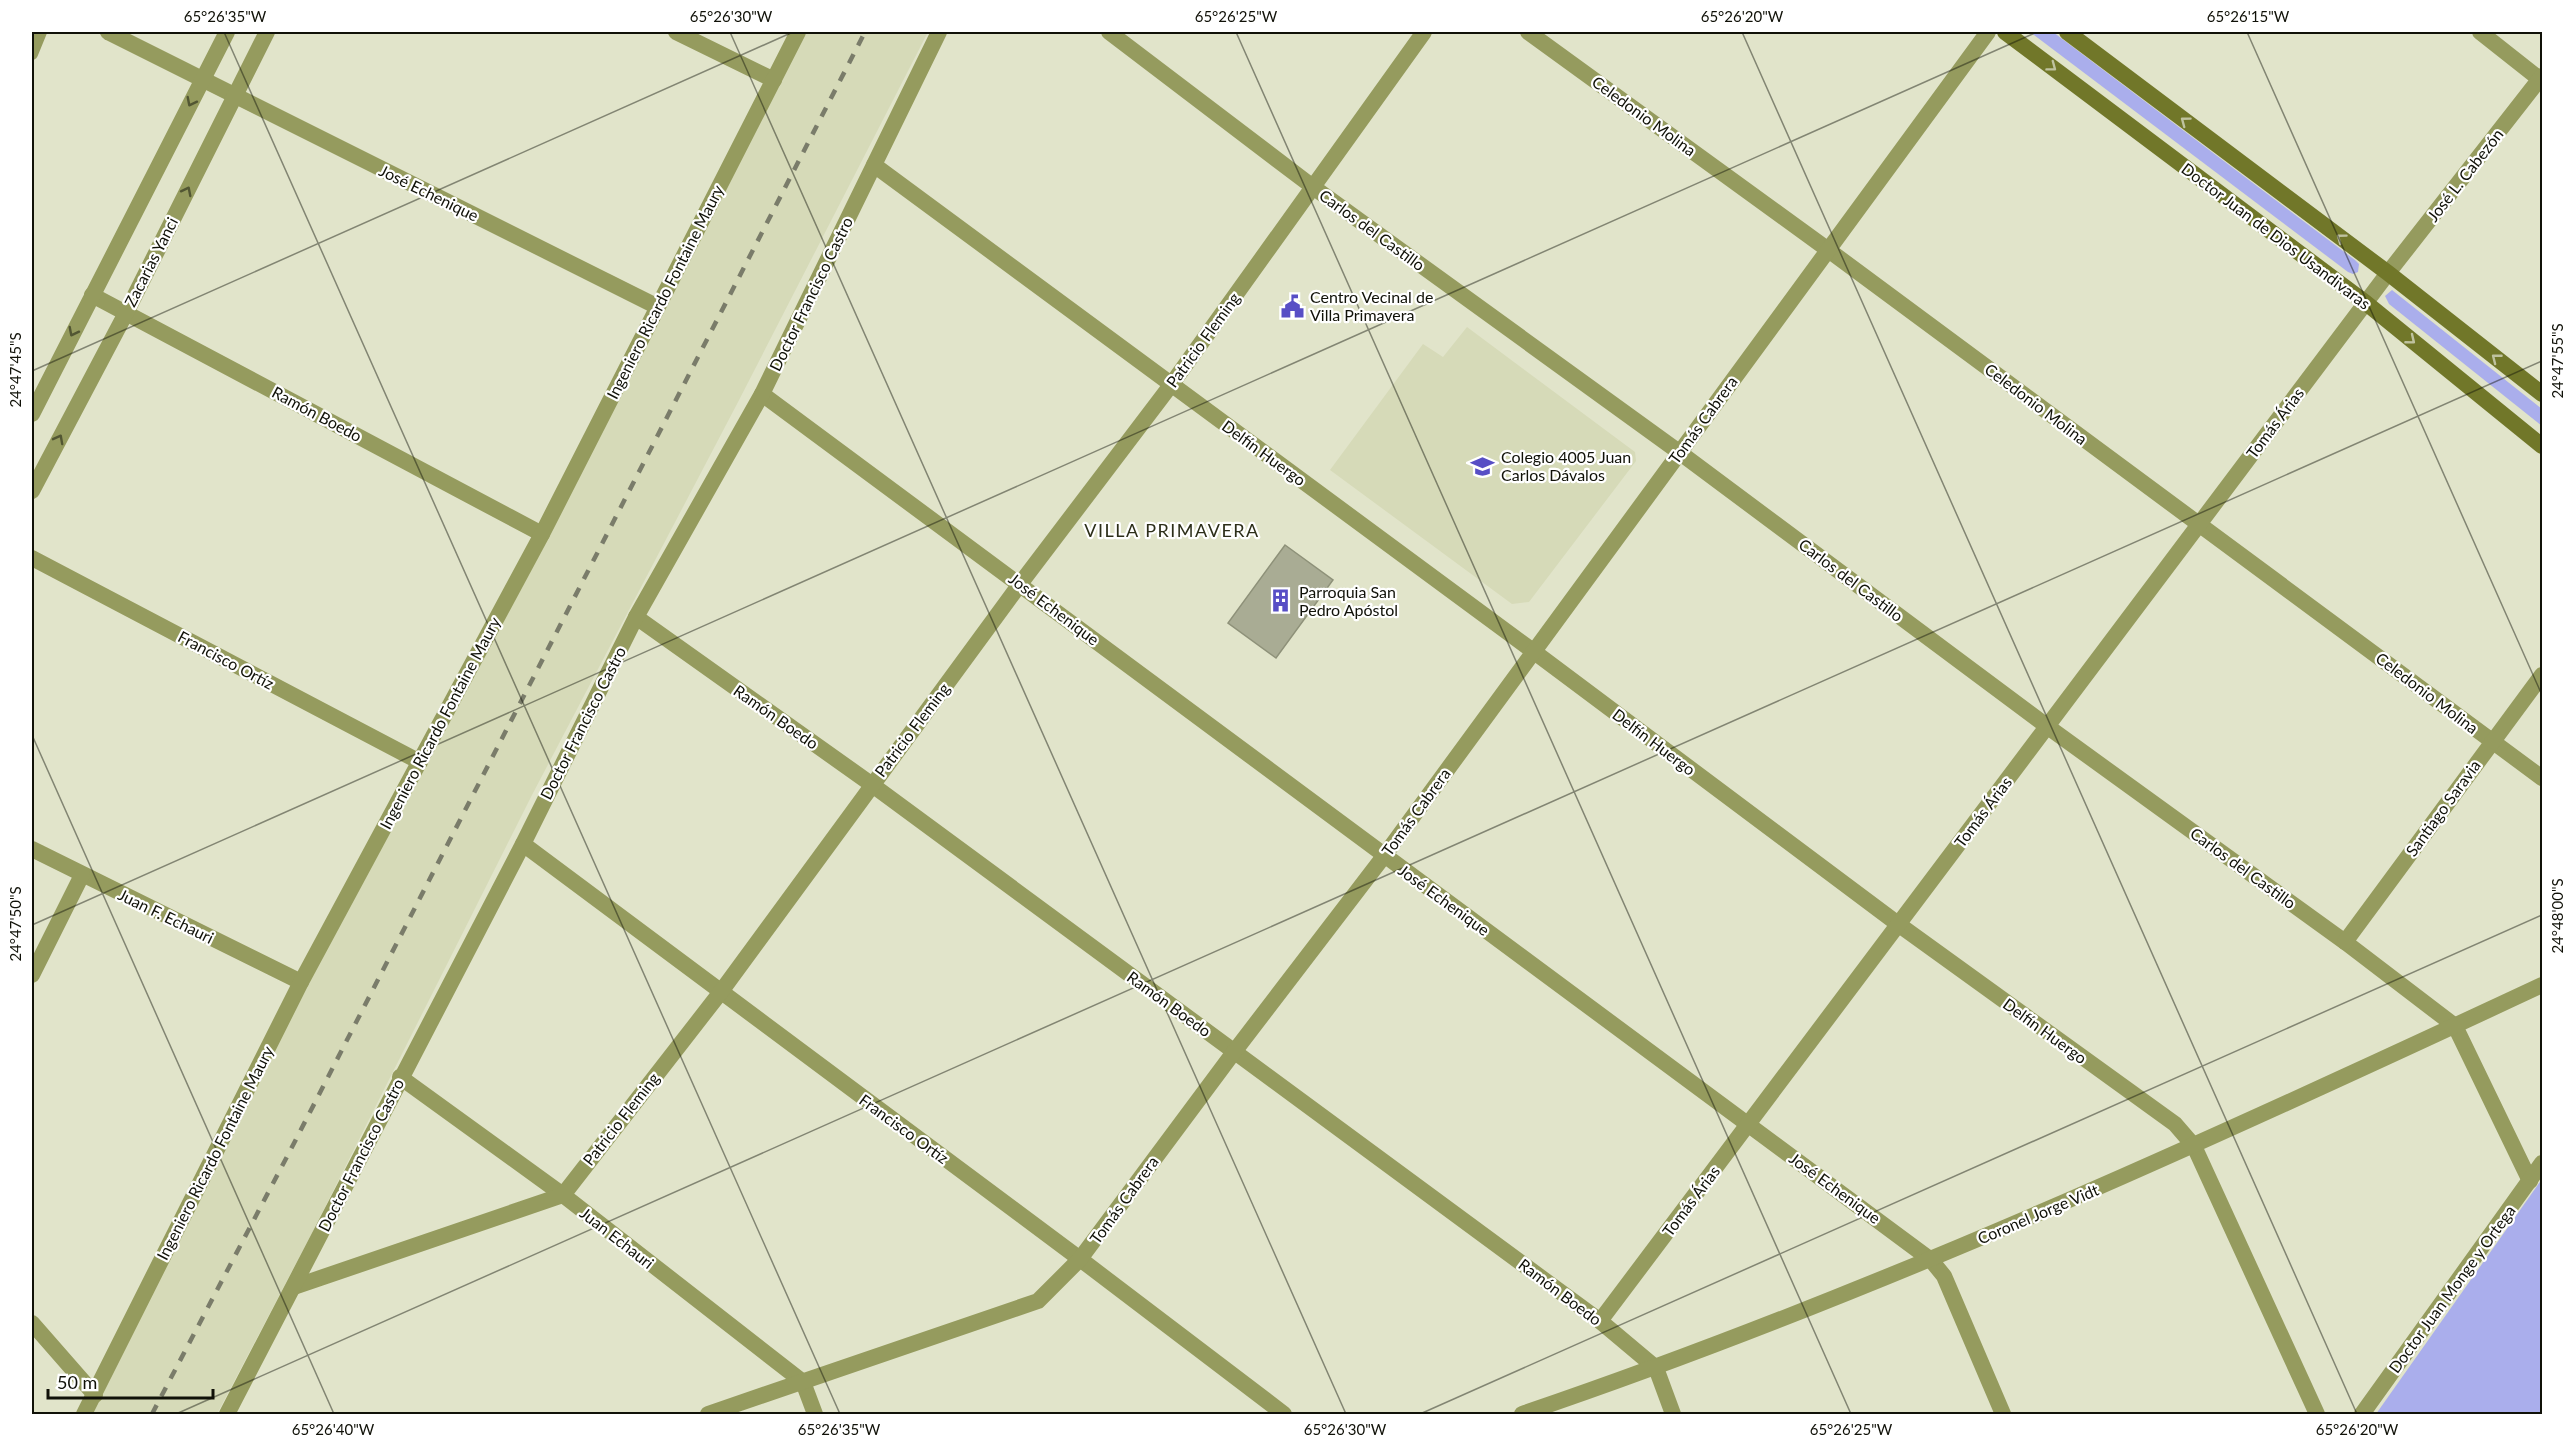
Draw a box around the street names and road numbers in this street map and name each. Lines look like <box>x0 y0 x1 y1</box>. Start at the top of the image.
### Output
street label: Celedonio Molina <box>1589 72 1700 160</box>
street label: José L. Cabezón <box>2423 125 2507 225</box>
street label: Doctor Juan de Dios Usandivaras <box>2178 158 2374 313</box>
street label: José Echenique <box>377 160 482 225</box>
street label: Ingeniero Ricardo Fontaine Maury <box>602 181 727 402</box>
street label: Carlos del Castillo <box>1316 185 1429 274</box>
street label: Zacarias Yanci <box>120 214 181 310</box>
street label: Doctor Francisco Castro <box>765 214 856 374</box>
street label: Patricio Fleming <box>1162 289 1243 391</box>
street label: Celedonio Molina <box>1981 359 2091 448</box>
street label: Tomás Cabrera <box>1664 372 1741 467</box>
street label: Ramón Boedo <box>269 382 365 445</box>
street label: Tomás Árias <box>2242 384 2307 462</box>
street label: Delfín Huergo <box>1219 416 1310 489</box>
street label: Carlos del Castillo <box>1795 534 1907 625</box>
street label: José Echenique <box>1005 569 1103 649</box>
street label: Ingeniero Ricardo Fontaine Maury <box>375 613 504 832</box>
street label: Francisco Ortíz <box>175 626 277 693</box>
street label: Doctor Francisco Castro <box>536 643 629 802</box>
street label: Celedonio Molina <box>2372 648 2482 737</box>
street label: Patricio Fleming <box>870 679 953 780</box>
street label: Ramón Boedo <box>730 680 822 753</box>
street label: Delfín Huergo <box>1609 704 1699 779</box>
street label: Santiago Saravia <box>2401 756 2484 860</box>
street label: Tomás Cabrera <box>1377 764 1454 859</box>
street label: Tomás Árias <box>1950 773 2015 851</box>
street label: Carlos del Castillo <box>2187 823 2300 912</box>
street label: José Echenique <box>1395 860 1494 939</box>
street label: Juan F. Echauri <box>115 884 217 947</box>
street label: Ramón Boedo <box>1124 967 1215 1040</box>
street label: Delfín Huergo <box>2000 994 2091 1067</box>
street label: Ingeniero Ricardo Fontaine Maury <box>152 1042 277 1263</box>
street label: Patricio Fleming <box>578 1068 663 1169</box>
street label: Doctor Francisco Castro <box>314 1075 407 1234</box>
street label: Francisco Ortíz <box>856 1090 953 1167</box>
street label: José Echenique <box>1786 1148 1885 1227</box>
street label: Tomás Cabrera <box>1085 1152 1162 1247</box>
street label: Tomás Árias <box>1658 1162 1723 1240</box>
street label: Coronel Jorge Vidt <box>1974 1179 2101 1248</box>
street label: Doctor Juan Monge y Ortega <box>2384 1201 2519 1376</box>
street label: Juan Echauri <box>577 1203 658 1272</box>
street label: Ramón Boedo <box>1515 1254 1606 1329</box>

